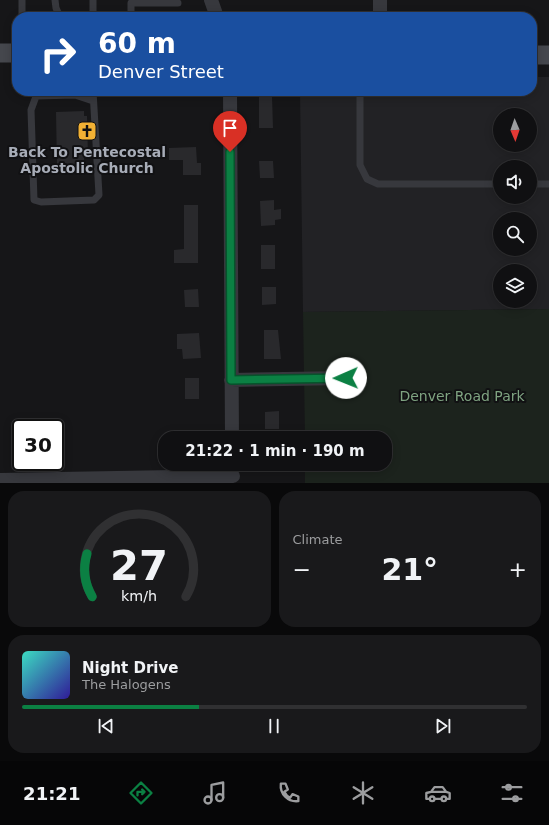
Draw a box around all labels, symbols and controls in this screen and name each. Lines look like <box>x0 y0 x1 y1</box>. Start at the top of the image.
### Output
text: 60 m <box>98 27 176 60</box>
icon: right <box>32 28 84 80</box>
text: Denver Street <box>98 61 224 82</box>
north arrow <box>493 108 537 152</box>
map controls <box>493 108 537 308</box>
pin <box>213 111 247 152</box>
icon: arrive <box>219 117 241 139</box>
church icon: Back To Pentecostal Apostolic Church <box>76 120 98 142</box>
place label: Back To Pentecostal Apostolic Church <box>8 144 166 176</box>
button: sound <box>493 160 537 204</box>
button: search <box>493 212 537 256</box>
button: layers <box>493 264 537 308</box>
position arrow <box>325 357 367 399</box>
park label: Denver Road Park <box>399 388 525 404</box>
speed limit sign: 30 <box>12 419 64 471</box>
text: 21:22 · 1 min · 190 m <box>185 442 365 460</box>
text: Climate <box>293 532 343 547</box>
text: 27 <box>110 541 168 590</box>
text: 21° <box>381 552 438 587</box>
text: − <box>293 557 311 582</box>
text: + <box>509 557 527 582</box>
text: km/h <box>121 588 157 604</box>
text: Night Drive <box>82 659 178 677</box>
text: The Halogens <box>82 677 171 692</box>
icon: previous <box>95 715 117 737</box>
icon: pause <box>263 715 285 737</box>
icon: next <box>432 715 454 737</box>
icon: directions <box>127 779 155 807</box>
icon: music <box>201 779 229 807</box>
icon: phone <box>275 779 303 807</box>
icon: climate <box>349 779 377 807</box>
icon: car <box>424 779 452 807</box>
icon: filters <box>498 779 526 807</box>
text: 21:21 <box>23 783 80 804</box>

